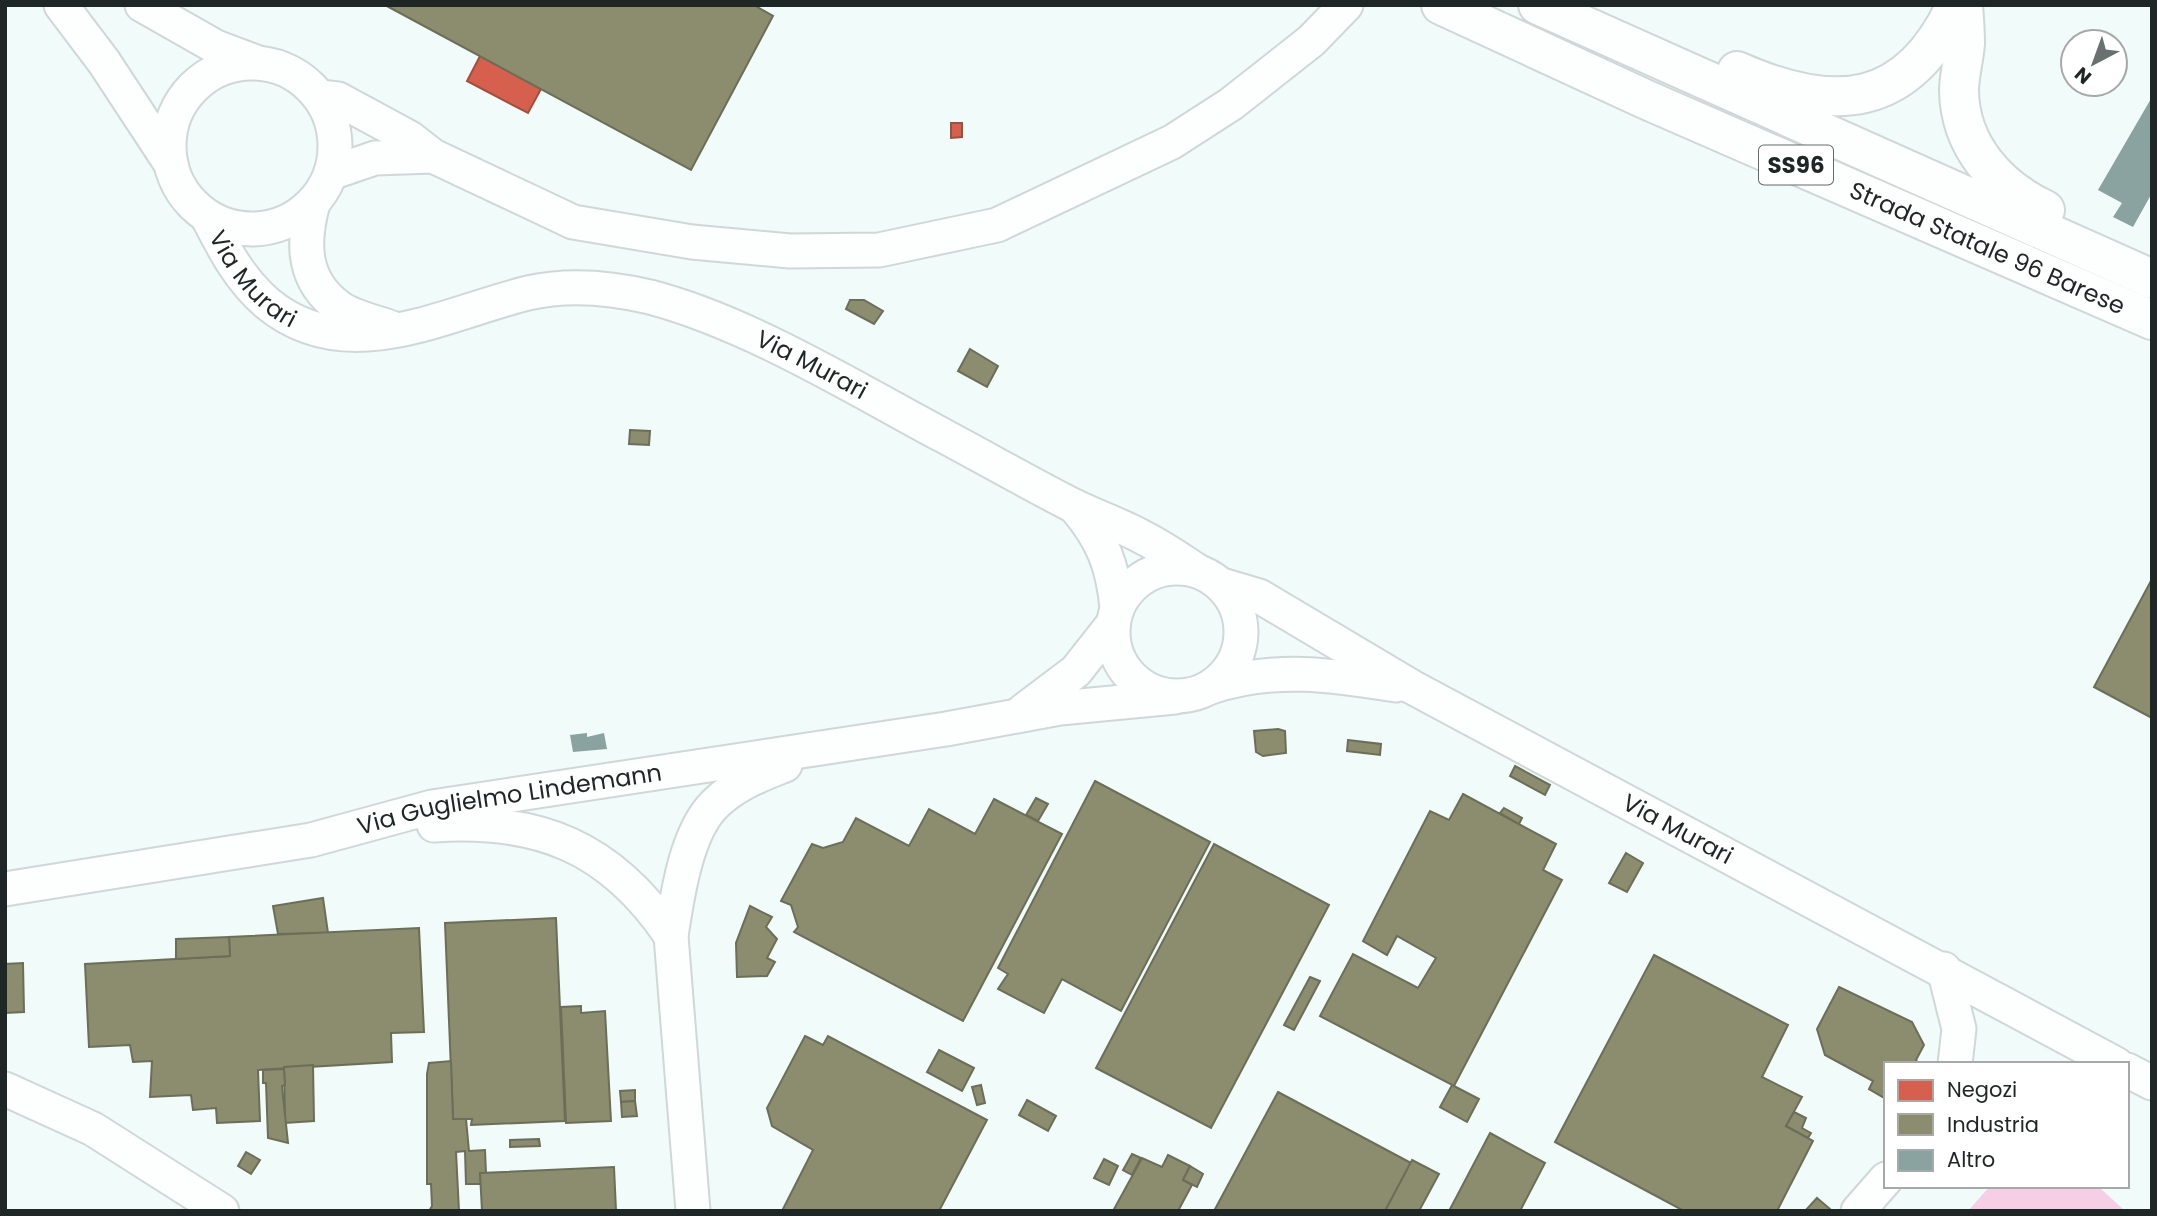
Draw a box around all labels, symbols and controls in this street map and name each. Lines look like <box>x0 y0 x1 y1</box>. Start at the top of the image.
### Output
north arrow <box>2059 28 2129 98</box>
text: N <box>2069 61 2097 90</box>
road number: SS96 <box>1759 146 1833 184</box>
street label: Strada Statale 96 Barese <box>1845 173 2130 322</box>
street label: Via Murari <box>201 224 303 335</box>
street label: Via Murari <box>751 322 873 407</box>
street label: Via Guglielmo Lindemann <box>354 755 664 843</box>
street label: Via Murari <box>1617 786 1739 872</box>
legend <box>1884 1062 2129 1188</box>
text: Negozi <box>1947 1075 2017 1104</box>
text: Industria <box>1947 1110 2039 1139</box>
text: Altro <box>1947 1145 1995 1174</box>

